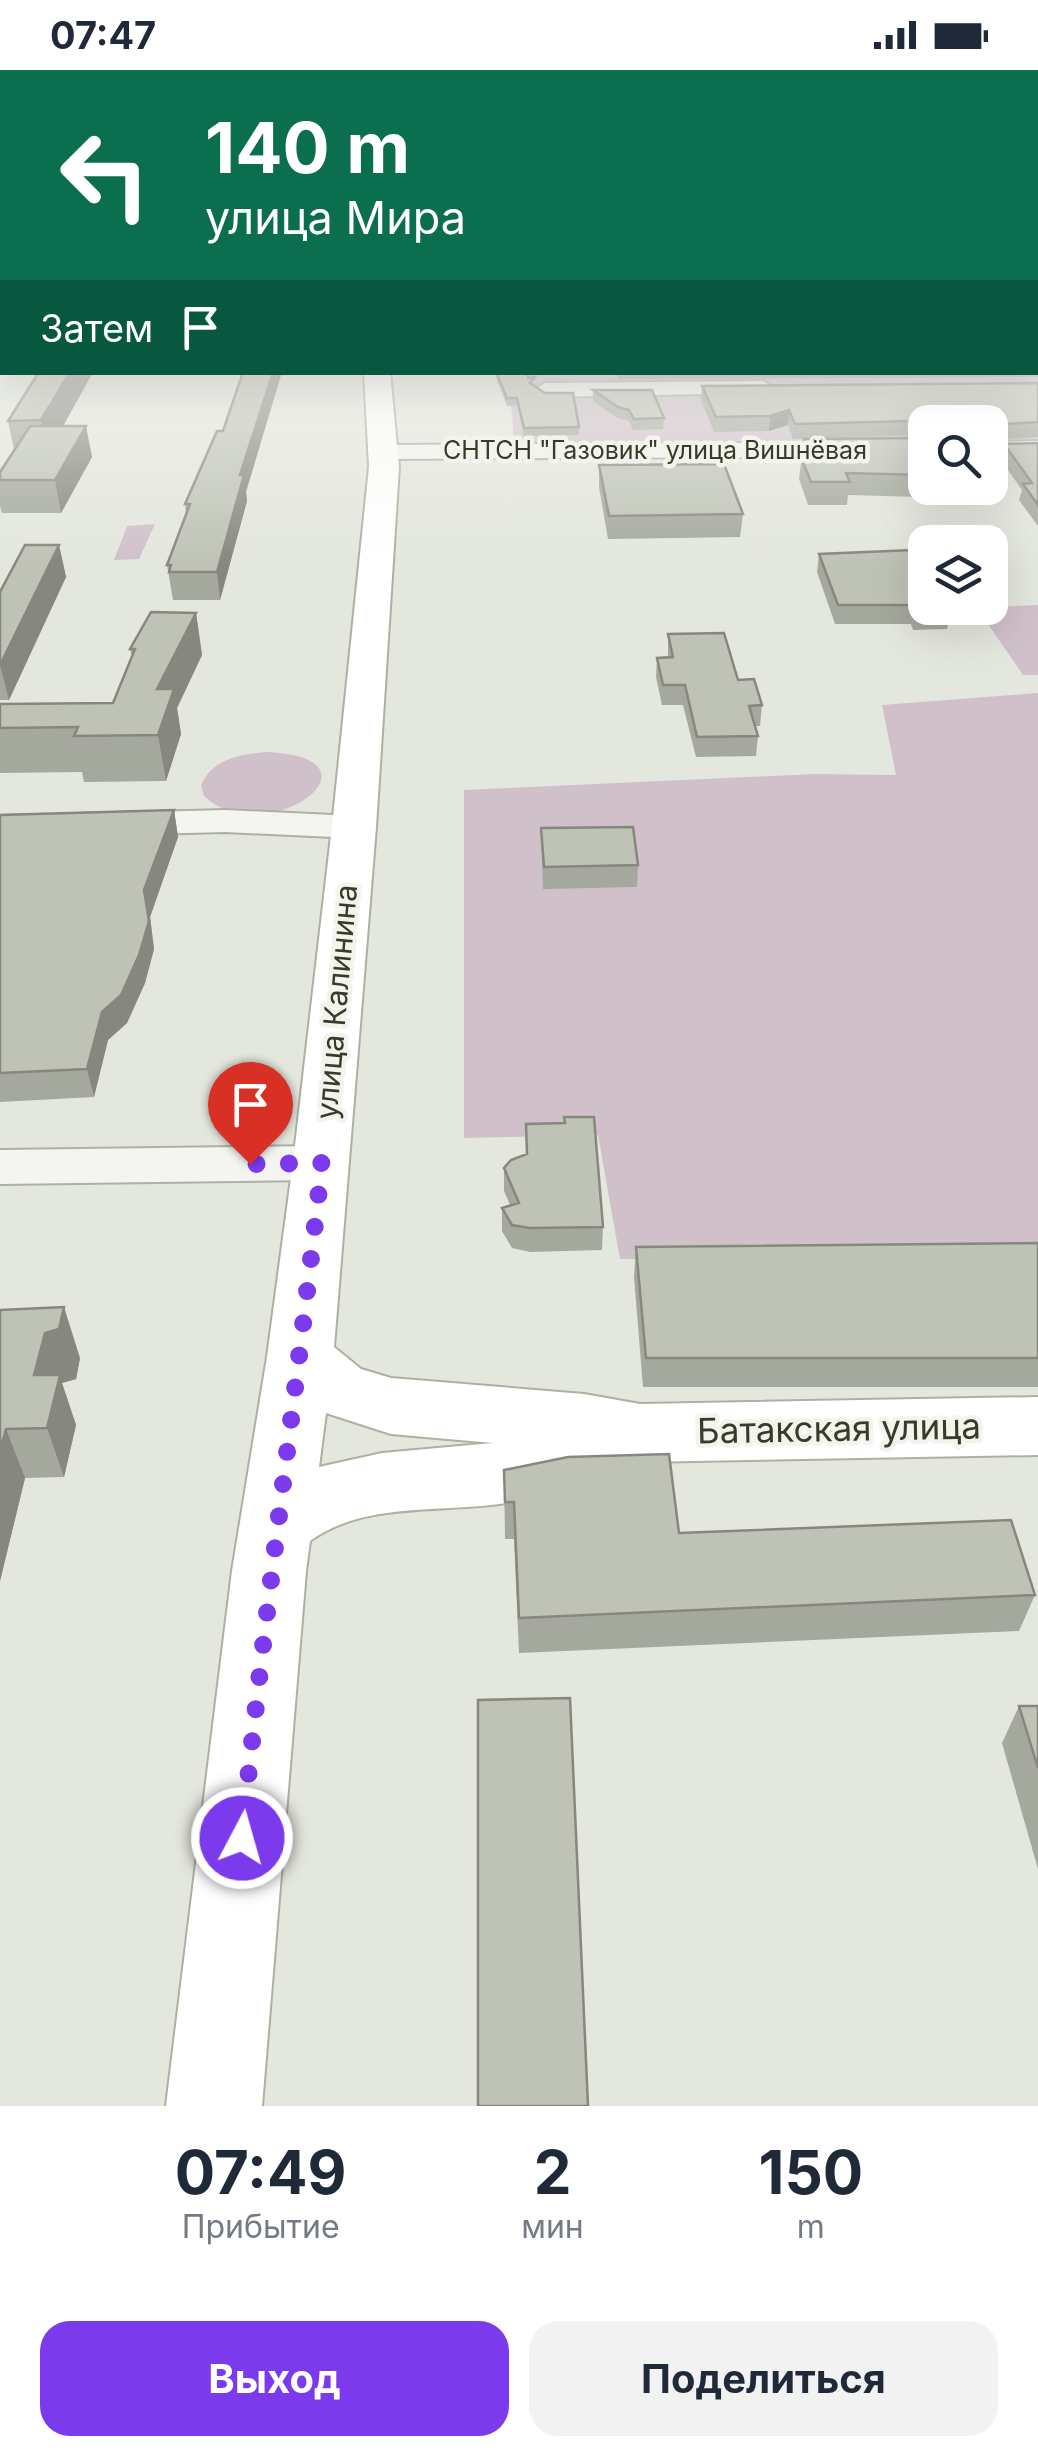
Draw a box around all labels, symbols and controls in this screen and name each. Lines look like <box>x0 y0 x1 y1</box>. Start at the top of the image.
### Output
text: 07:47 <box>50 12 156 58</box>
text: 140 m <box>205 105 410 190</box>
icon: left <box>40 110 170 240</box>
text: улица Мира <box>205 190 466 245</box>
icon: arrive <box>173 300 228 355</box>
text: Затем <box>40 305 153 351</box>
map controls <box>908 405 1008 625</box>
button: search <box>908 405 1008 505</box>
street label: СНТСН "Газовик" улица Вишнёвая <box>443 435 867 465</box>
button: layers <box>908 525 1008 625</box>
street label: улица Калинина <box>308 883 364 1121</box>
pin <box>208 1062 293 1165</box>
icon: arrive <box>223 1077 278 1132</box>
street label: Батакская улица <box>697 1405 981 1451</box>
position arrow <box>190 1786 294 1890</box>
text: 07:49 <box>175 2136 347 2208</box>
text: 2 <box>534 2136 571 2208</box>
text: 150 <box>759 2136 863 2208</box>
text: Прибытие <box>182 2207 340 2246</box>
text: мин <box>521 2207 584 2246</box>
text: m <box>797 2207 825 2246</box>
button: Выход <box>40 2321 509 2436</box>
button: Поделиться <box>529 2321 998 2436</box>

